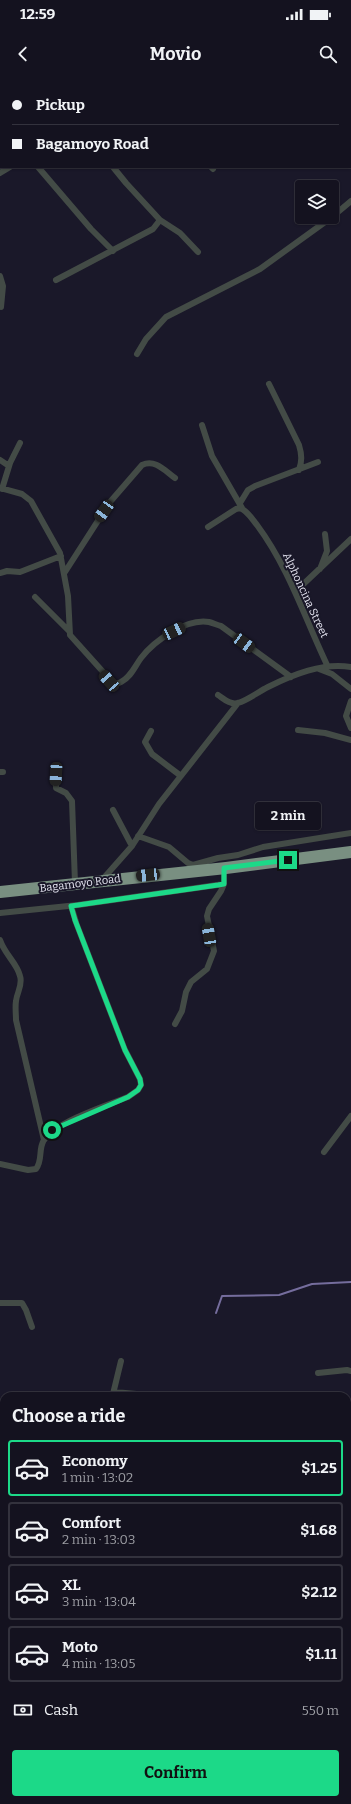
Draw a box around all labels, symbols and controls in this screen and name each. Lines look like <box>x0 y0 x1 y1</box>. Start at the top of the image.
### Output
text: 12:59 <box>20 5 55 23</box>
icon: back <box>12 43 34 65</box>
text: Movio <box>150 43 201 65</box>
icon: search <box>317 43 339 65</box>
text: Pickup <box>36 96 85 114</box>
text: Bagamoyo Road <box>36 135 149 153</box>
map controls <box>295 180 339 224</box>
button: layers <box>295 180 339 224</box>
car <box>92 498 116 524</box>
street label: Alphoncina Street <box>280 551 331 640</box>
car <box>161 620 187 642</box>
car <box>231 631 257 655</box>
car <box>97 668 121 694</box>
car <box>49 762 63 786</box>
callout: 2 min <box>255 802 321 830</box>
text: 2 min <box>271 808 305 823</box>
route end <box>279 851 297 869</box>
car <box>135 868 161 882</box>
street label: Bagamoyo Road <box>39 872 122 895</box>
car <box>201 922 217 948</box>
route start <box>43 1121 61 1139</box>
text: Choose a ride <box>12 1405 125 1427</box>
icon: car <box>14 1450 50 1486</box>
text: Economy <box>62 1452 128 1470</box>
text: $1.25 <box>301 1459 337 1477</box>
text: 1 min · 13:02 <box>62 1470 133 1485</box>
icon: car <box>14 1512 50 1548</box>
text: Comfort <box>62 1514 121 1532</box>
text: $1.68 <box>300 1521 337 1539</box>
text: 2 min · 13:03 <box>62 1532 135 1547</box>
icon: car <box>14 1574 50 1610</box>
text: XL <box>62 1576 81 1594</box>
text: $2.12 <box>301 1583 337 1601</box>
text: 3 min · 13:04 <box>62 1594 136 1609</box>
icon: car <box>14 1636 50 1672</box>
text: Moto <box>62 1638 98 1656</box>
text: $1.11 <box>305 1645 337 1663</box>
text: 4 min · 13:05 <box>62 1656 135 1671</box>
icon: cash <box>12 1699 34 1721</box>
text: Cash <box>44 1701 78 1719</box>
text: 550 m <box>302 1703 339 1718</box>
button: Confirm <box>12 1750 339 1796</box>

